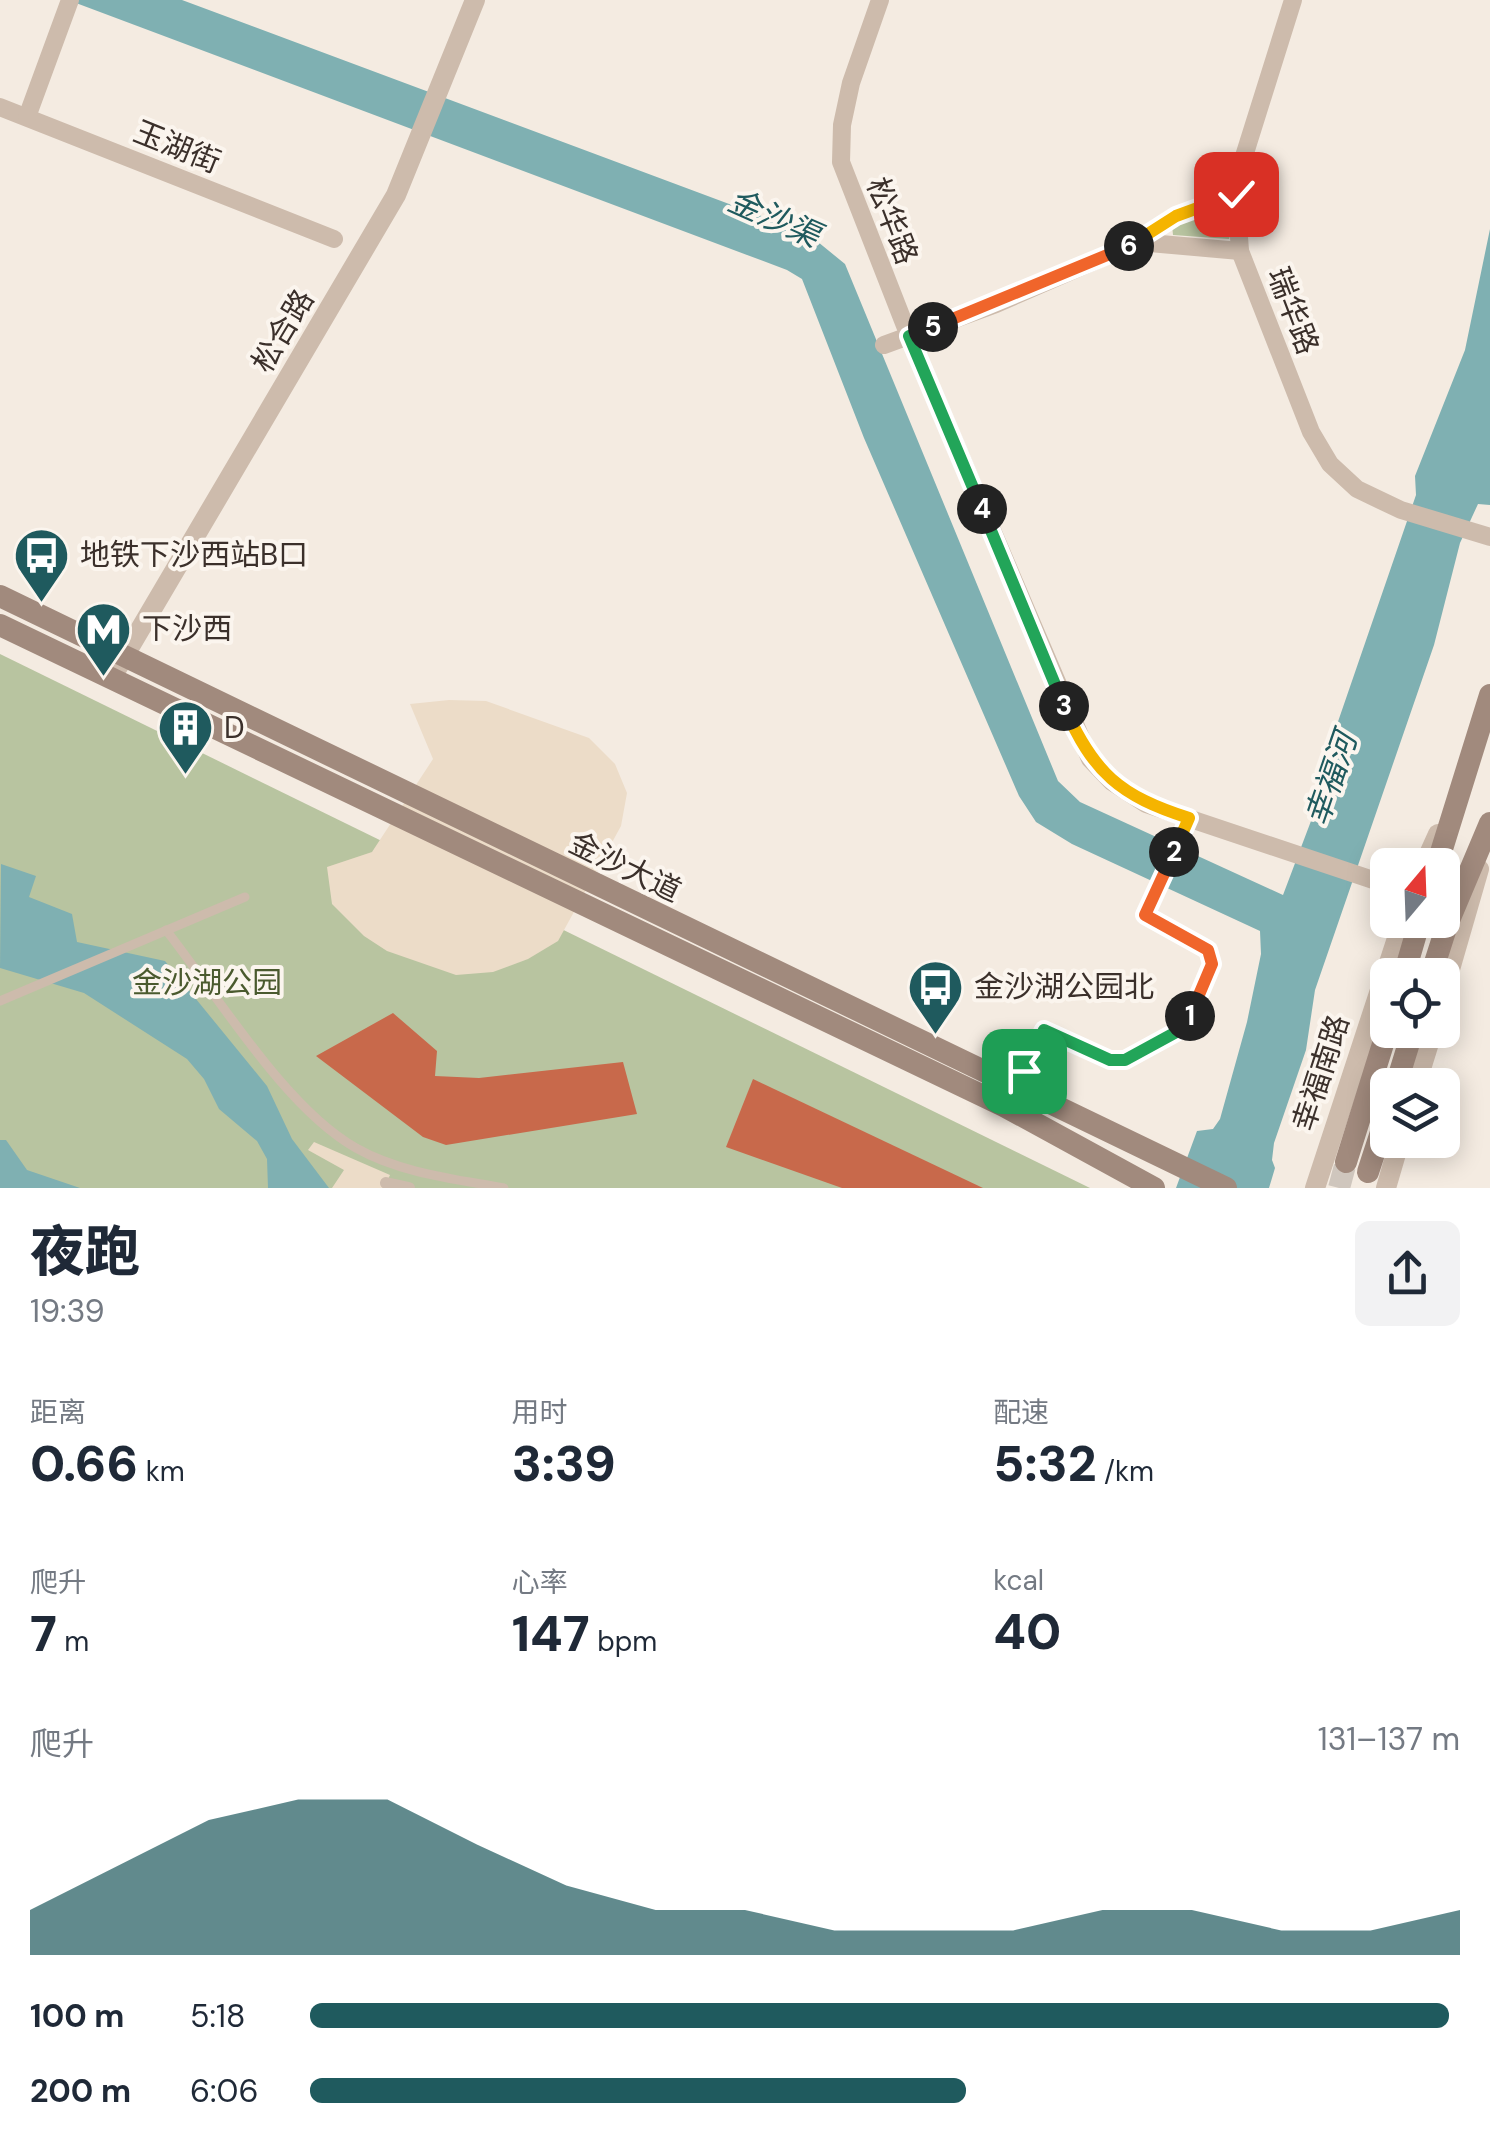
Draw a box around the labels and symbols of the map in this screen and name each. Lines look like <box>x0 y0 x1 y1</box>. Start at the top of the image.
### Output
street label: 玉湖街 <box>128 112 226 181</box>
pin <box>1194 152 1279 237</box>
street label: 松华路 <box>858 172 927 270</box>
water label: 金沙渠 <box>722 179 830 258</box>
pin: 6 <box>1104 221 1154 271</box>
street label: 瑞华路 <box>1259 262 1328 360</box>
street label: 松合路 <box>243 282 322 379</box>
pin: 5 <box>908 302 958 352</box>
pin: 4 <box>957 484 1007 534</box>
bus stop icon: 地铁下沙西站B口 <box>11 525 71 604</box>
place label: 地铁下沙西站B口 <box>80 535 308 574</box>
metro station icon: 下沙西 <box>73 599 133 678</box>
place label: 下沙西 <box>142 609 232 648</box>
pin: 3 <box>1039 681 1089 731</box>
building icon: D <box>155 698 215 777</box>
place label: D <box>224 708 245 747</box>
water label: 幸福河 <box>1296 721 1368 831</box>
street label: 金沙大道 <box>563 823 688 910</box>
pin: 2 <box>1149 827 1199 877</box>
north arrow <box>1370 848 1460 938</box>
bus stop icon: 金沙湖公园北 <box>905 957 965 1036</box>
park label: 金沙湖公园 <box>132 963 282 1002</box>
place label: 金沙湖公园北 <box>974 967 1154 1006</box>
pin: 1 <box>1165 991 1215 1041</box>
street label: 幸福南路 <box>1283 1010 1358 1136</box>
pin <box>982 1029 1067 1114</box>

